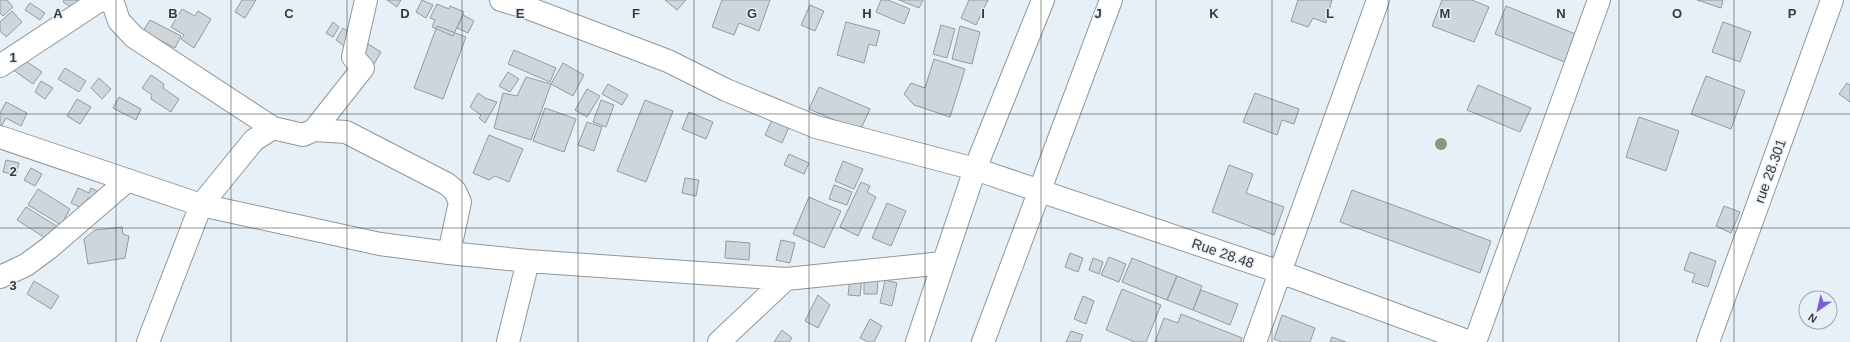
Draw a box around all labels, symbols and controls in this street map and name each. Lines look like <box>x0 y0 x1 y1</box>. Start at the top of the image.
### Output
text: A <box>53 6 63 21</box>
text: B <box>168 6 178 21</box>
text: C <box>284 6 294 21</box>
text: D <box>400 6 410 21</box>
text: E <box>516 6 525 21</box>
text: F <box>632 6 640 21</box>
text: G <box>747 6 757 21</box>
text: H <box>862 6 872 21</box>
text: I <box>981 6 985 21</box>
text: J <box>1094 6 1102 21</box>
text: K <box>1209 6 1219 21</box>
text: L <box>1326 6 1334 21</box>
text: M <box>1440 6 1450 21</box>
text: N <box>1556 6 1566 21</box>
text: O <box>1672 6 1682 21</box>
text: P <box>1788 6 1797 21</box>
text: 1 <box>9 50 17 65</box>
street label: rue 28.301 <box>1751 137 1789 205</box>
text: 2 <box>9 164 17 179</box>
street label: Rue 28.48 <box>1190 235 1256 271</box>
text: 3 <box>9 278 17 293</box>
north arrow <box>1798 290 1838 330</box>
text: N <box>1806 311 1819 325</box>

